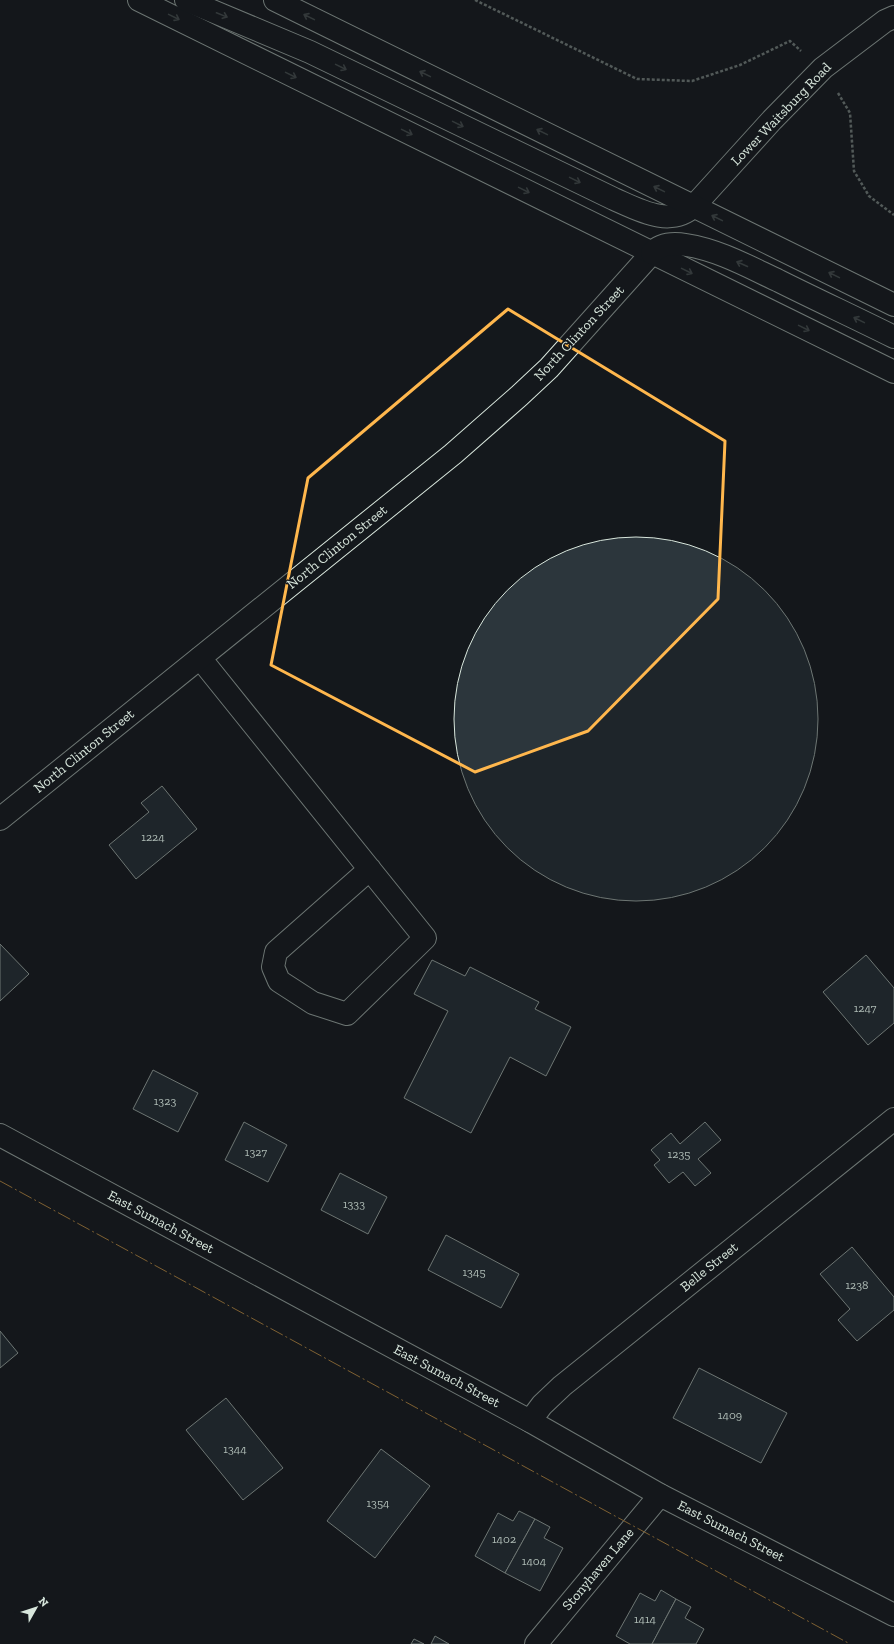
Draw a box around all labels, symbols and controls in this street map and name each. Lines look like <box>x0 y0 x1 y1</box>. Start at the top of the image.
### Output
one-way arrow <box>216 11 228 19</box>
one-way arrow <box>303 13 315 20</box>
one-way arrow <box>168 14 180 21</box>
street label: Lower Waitsburg Road <box>727 59 835 169</box>
one-way arrow <box>335 64 347 71</box>
one-way arrow <box>420 70 432 77</box>
one-way arrow <box>284 72 296 79</box>
one-way arrow <box>452 121 464 128</box>
one-way arrow <box>536 127 548 135</box>
one-way arrow <box>401 129 413 136</box>
one-way arrow <box>569 177 581 184</box>
one-way arrow <box>653 185 665 192</box>
one-way arrow <box>517 187 529 194</box>
one-way arrow <box>712 214 724 221</box>
one-way arrow <box>736 260 748 267</box>
one-way arrow <box>681 268 693 275</box>
one-way arrow <box>828 271 840 278</box>
street label: North Clinton Street <box>530 281 628 384</box>
one-way arrow <box>853 316 865 323</box>
one-way arrow <box>798 325 810 332</box>
street label: North Clinton Street <box>283 501 391 593</box>
street label: North Clinton Street <box>30 705 138 797</box>
house number: 1224 <box>141 830 165 844</box>
house number: 1247 <box>854 1001 877 1015</box>
house number: 1323 <box>154 1094 176 1108</box>
house number: 1327 <box>245 1145 268 1159</box>
house number: 1235 <box>668 1147 690 1161</box>
street label: East Sumach Street <box>105 1187 218 1258</box>
house number: 1333 <box>343 1197 365 1211</box>
street label: Belle Street <box>677 1238 742 1295</box>
house number: 1345 <box>462 1265 486 1279</box>
house number: 1238 <box>845 1278 869 1292</box>
street label: East Sumach Street <box>391 1341 504 1412</box>
house number: 1409 <box>718 1408 742 1422</box>
house number: 1344 <box>223 1442 247 1456</box>
house number: 1354 <box>366 1496 390 1510</box>
street label: East Sumach Street <box>675 1497 788 1566</box>
street label: Stonyhaven Lane <box>559 1524 638 1614</box>
house number: 1402 <box>492 1532 516 1546</box>
house number: 1404 <box>522 1554 547 1568</box>
north arrow <box>16 1588 56 1628</box>
text: N <box>36 1595 51 1610</box>
house number: 1414 <box>634 1612 657 1626</box>

